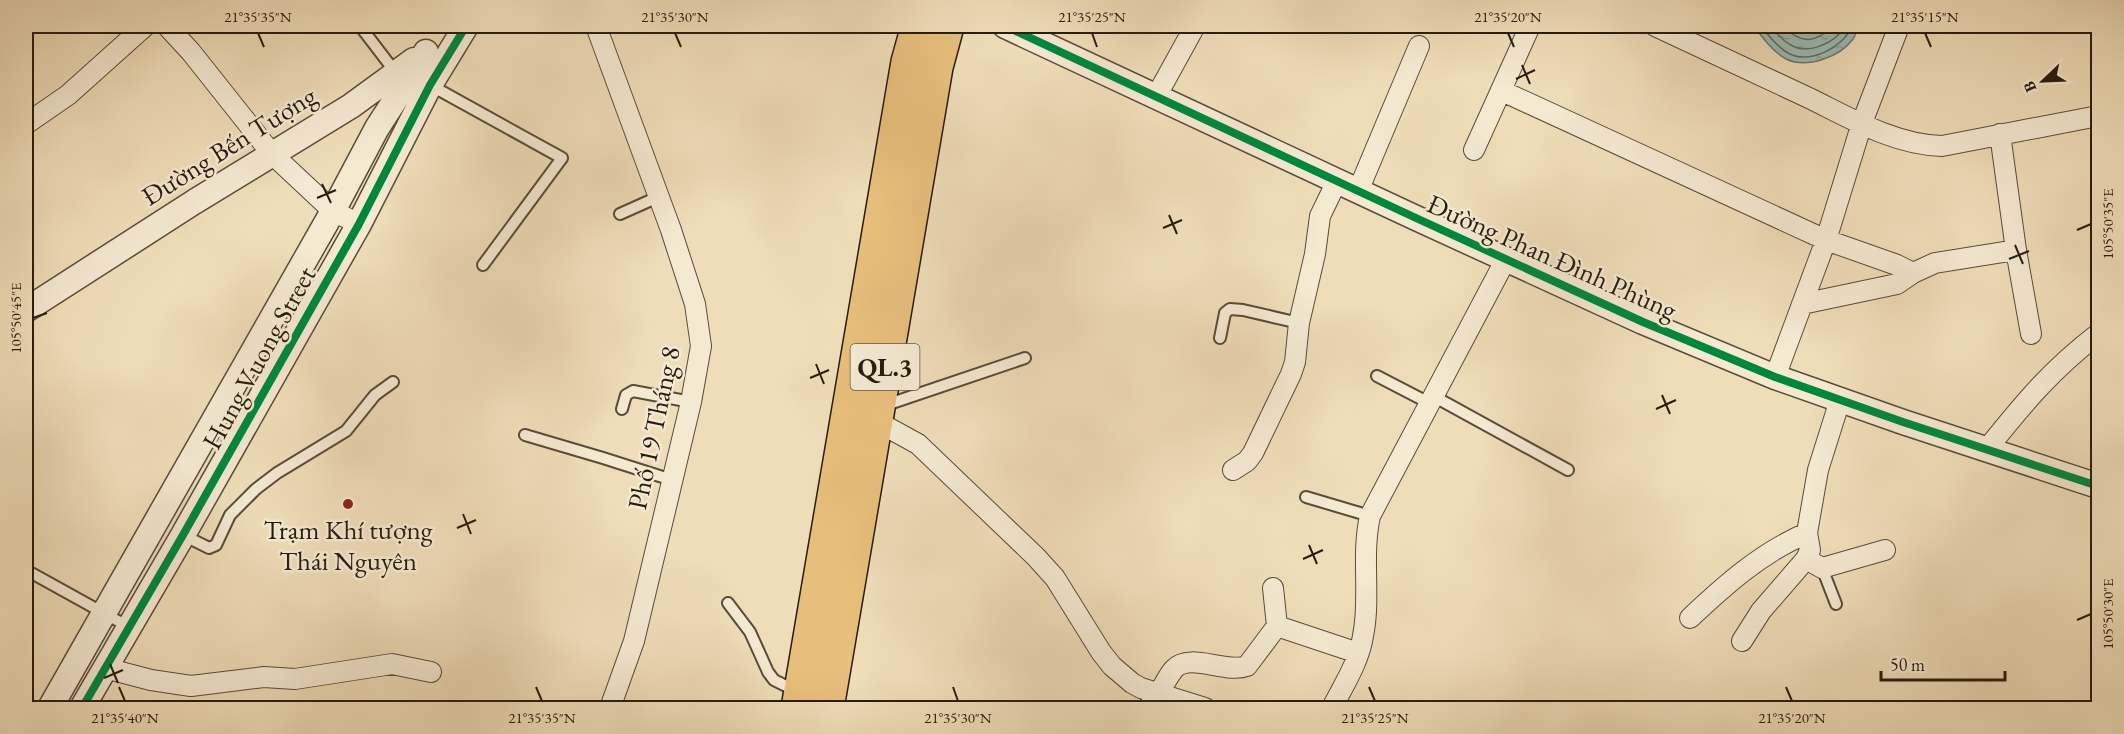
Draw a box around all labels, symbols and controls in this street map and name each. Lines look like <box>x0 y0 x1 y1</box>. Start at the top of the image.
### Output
text: 21°35'35"N <box>224 7 292 26</box>
text: 21°35'30"N <box>641 7 709 26</box>
text: 21°35'25"N <box>1058 7 1126 26</box>
text: 21°35'20"N <box>1474 7 1542 26</box>
text: 21°35'15"N <box>1891 7 1959 26</box>
north arrow <box>2013 51 2073 111</box>
street label: Đường Bến Tượng <box>135 78 323 213</box>
text: B <box>2018 78 2041 95</box>
street label: Đường Phan Đình Phùng <box>1422 186 1683 327</box>
text: 105°50'35"E <box>2098 188 2117 260</box>
street label: Hung Vuong Street <box>194 260 324 455</box>
text: 105°50'45"E <box>6 282 25 354</box>
street label: Phố 19 Tháng 8 <box>619 343 688 513</box>
road number: QL.3 <box>850 344 920 390</box>
marker: Trạm Khí tượng Thái Nguyên <box>341 497 355 511</box>
place label: Trạm Khí tượng Thái Nguyên <box>263 512 433 578</box>
text: 105°50'30"E <box>2098 578 2117 650</box>
scale bar <box>1881 644 2006 682</box>
text: 50 m <box>1890 653 1925 676</box>
text: 21°35'40"N <box>91 708 159 727</box>
text: 21°35'35"N <box>508 708 576 727</box>
text: 21°35'30"N <box>924 708 992 727</box>
text: 21°35'25"N <box>1341 708 1409 727</box>
text: 21°35'20"N <box>1758 708 1826 727</box>

